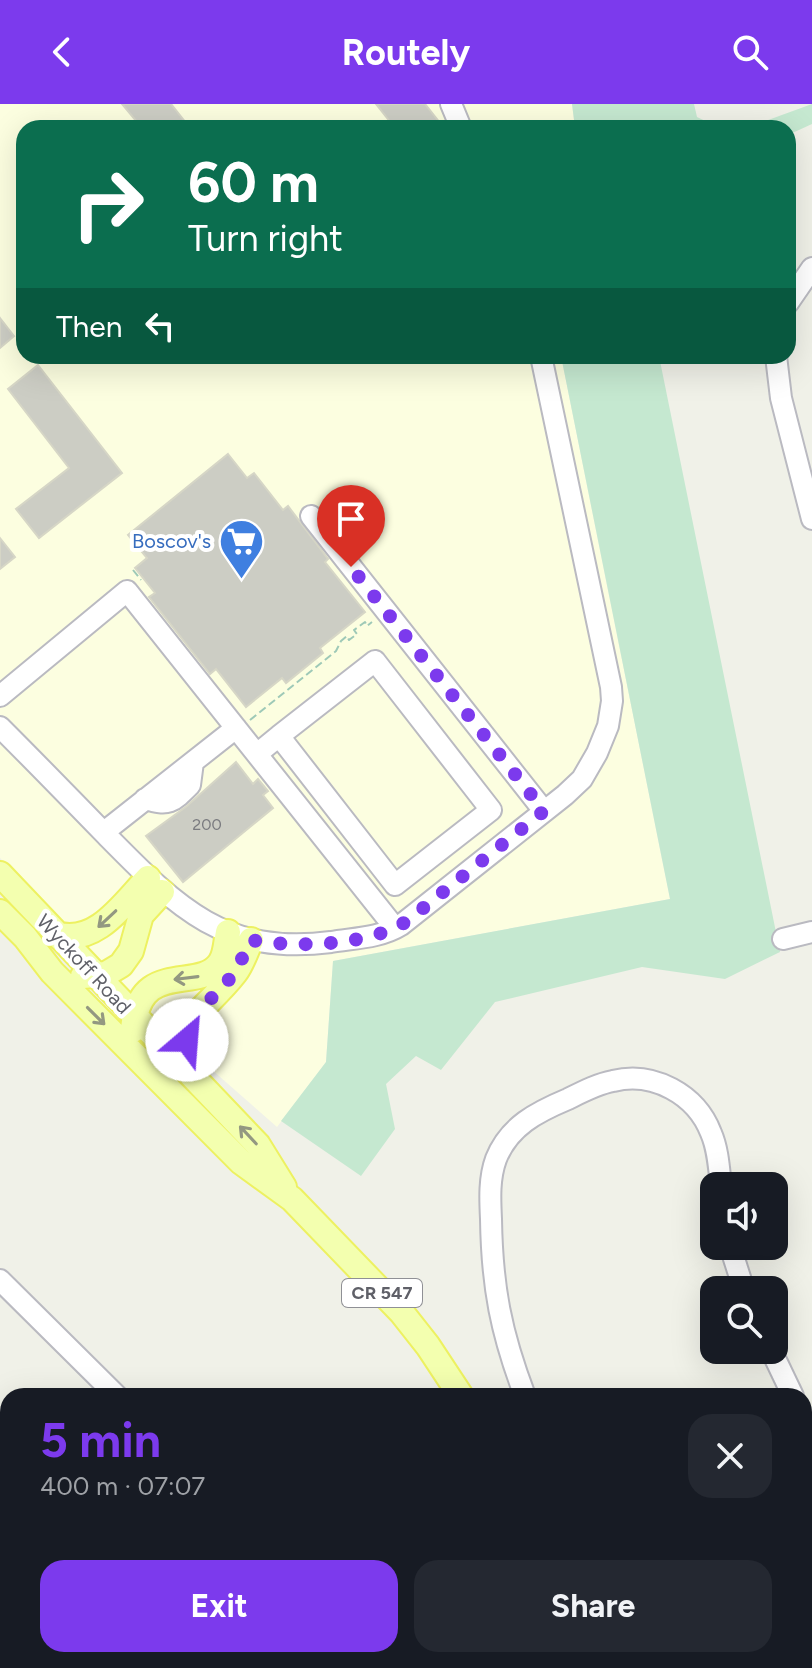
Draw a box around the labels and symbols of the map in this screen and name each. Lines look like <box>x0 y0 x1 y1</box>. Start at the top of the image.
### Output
pin <box>317 485 385 567</box>
supermarket icon: Boscov's <box>218 517 266 580</box>
place label: Boscov's <box>132 529 211 553</box>
house number: 200 <box>192 815 222 834</box>
street label: Wyckoff Road <box>32 909 136 1019</box>
one-way arrow <box>98 909 118 927</box>
one-way arrow <box>173 970 200 985</box>
position arrow <box>145 998 229 1082</box>
one-way arrow <box>86 1006 106 1025</box>
one-way arrow <box>239 1125 258 1145</box>
road number: CR 547 <box>342 1279 422 1307</box>

